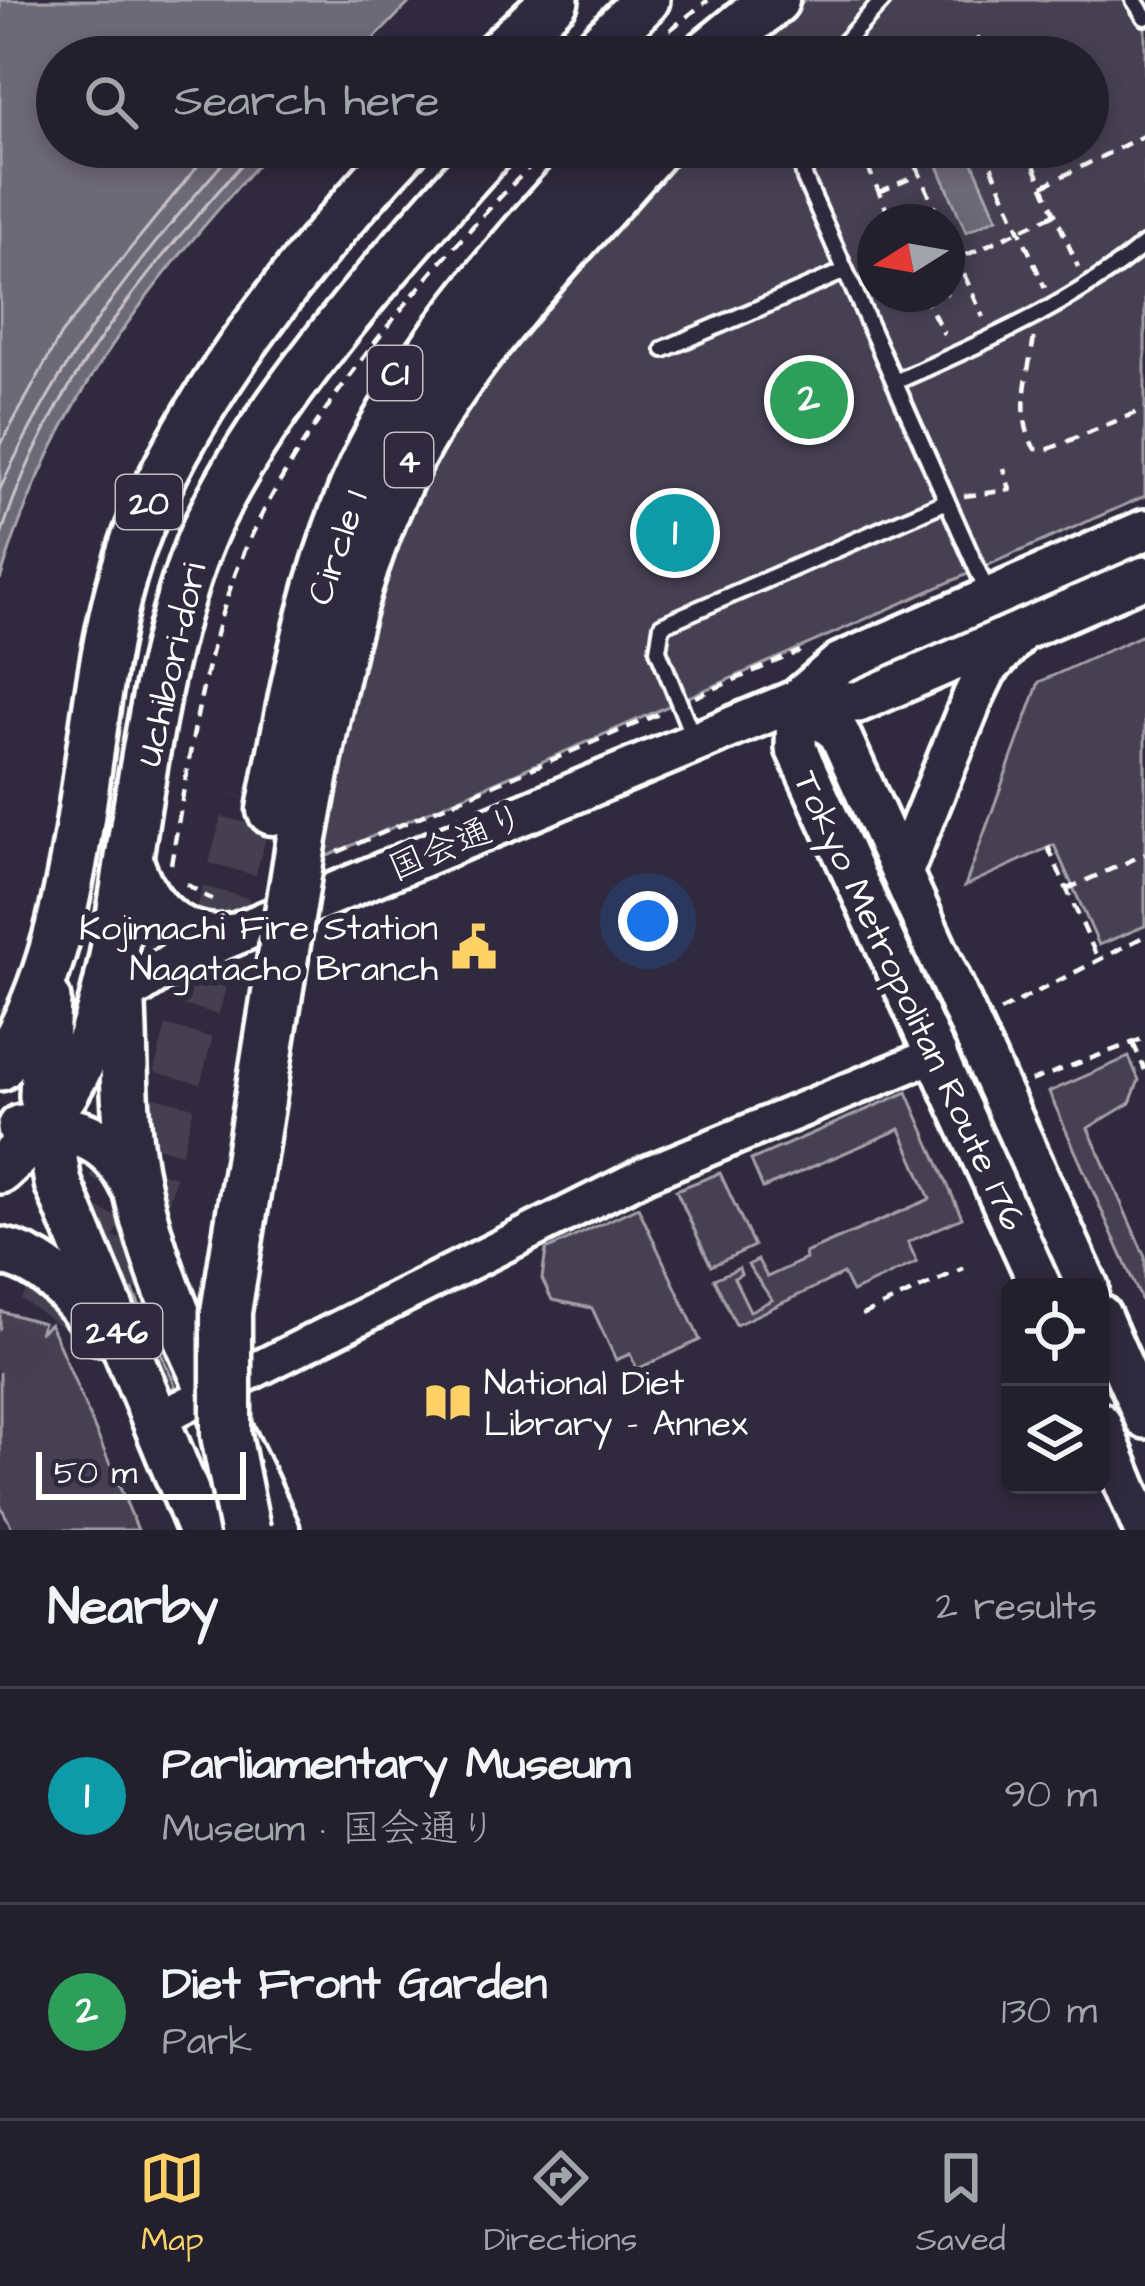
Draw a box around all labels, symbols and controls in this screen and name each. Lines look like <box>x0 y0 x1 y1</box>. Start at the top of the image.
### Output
search box <box>36 36 1109 168</box>
icon: search <box>78 69 144 135</box>
text: Search here <box>174 71 440 133</box>
north arrow <box>857 204 965 312</box>
road number: C1 <box>368 346 422 400</box>
pin: 2 <box>770 355 848 445</box>
road number: 4 <box>385 433 433 487</box>
road number: 20 <box>116 475 182 529</box>
street label: Circle 1 <box>295 484 382 612</box>
pin: 1 <box>636 488 714 578</box>
street label: Uchibori-dori <box>124 558 221 771</box>
street label: Tokyo Metropolitan Route 176 <box>780 763 1038 1239</box>
street label: 国会通り <box>381 792 533 895</box>
your location <box>618 891 678 951</box>
place label: Kojimachi Fire Station Nagatacho Branch <box>79 903 438 996</box>
public building icon: Kojimachi Fire Station Nagatacho Branch <box>449 922 499 972</box>
map controls <box>1001 1278 1109 1494</box>
button: locate <box>1001 1278 1109 1386</box>
road number: 246 <box>72 1304 162 1358</box>
place label: National Diet Library - Annex <box>484 1358 748 1450</box>
library icon: National Diet Library - Annex <box>423 1377 473 1427</box>
button: layers <box>1001 1386 1109 1494</box>
scale bar <box>36 1446 246 1499</box>
text: 50 m <box>54 1450 137 1496</box>
text: Nearby <box>48 1573 218 1644</box>
text: 2 results <box>936 1581 1097 1635</box>
text: Parliamentary Museum <box>162 1734 631 1796</box>
text: 1 <box>85 1769 90 1823</box>
text: 90 m <box>1004 1769 1097 1823</box>
text: Museum · 国会通り <box>162 1803 498 1857</box>
text: Diet Front Garden <box>162 1954 547 2016</box>
text: 2 <box>76 1985 98 2039</box>
text: 130 m <box>1002 1985 1097 2039</box>
text: Park <box>162 2016 252 2070</box>
tab: Map <box>139 2145 205 2263</box>
tab: Directions <box>484 2145 637 2263</box>
tab: Saved <box>916 2145 1006 2263</box>

